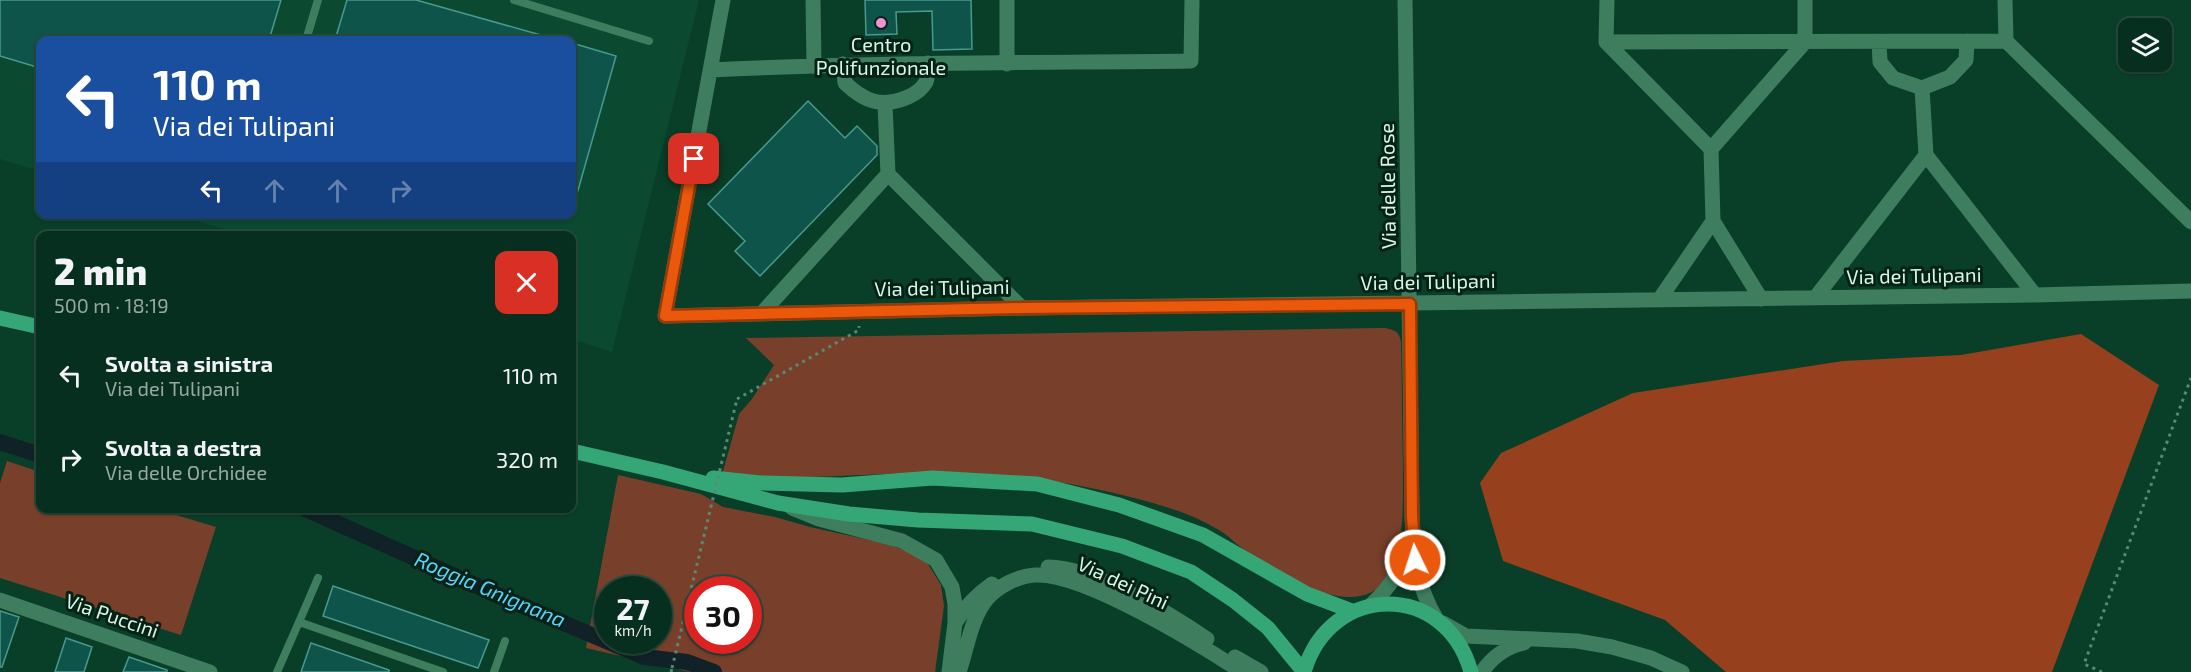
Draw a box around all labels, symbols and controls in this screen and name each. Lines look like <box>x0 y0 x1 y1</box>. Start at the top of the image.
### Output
marker: Centro Polifunzionale <box>874 16 888 30</box>
map controls <box>2118 18 2172 72</box>
button: layers <box>2118 18 2172 72</box>
place label: Centro Polifunzionale <box>816 32 946 79</box>
text: 110 m <box>153 58 262 108</box>
icon: left <box>54 60 132 138</box>
text: Via dei Tulipani <box>153 109 335 141</box>
street label: Via delle Rose <box>1374 123 1400 249</box>
pin <box>668 133 719 184</box>
icon: arrive <box>677 142 710 175</box>
icon: left <box>195 174 228 207</box>
icon: ahead <box>258 174 291 207</box>
icon: ahead <box>321 174 354 207</box>
icon: right <box>384 174 417 207</box>
text: 2 min <box>54 249 147 292</box>
button: close <box>495 251 558 314</box>
street label: Via dei Tulipani <box>1846 262 1982 288</box>
street label: Via dei Tulipani <box>1360 268 1496 294</box>
street label: Via dei Tulipani <box>874 274 1010 300</box>
text: 500 m · 18:19 <box>54 293 169 317</box>
text: Svolta a sinistra <box>105 350 273 376</box>
icon: left <box>54 359 87 392</box>
text: 110 m <box>503 362 558 388</box>
text: Via dei Tulipani <box>105 376 240 400</box>
text: Svolta a destra <box>105 434 262 460</box>
icon: right <box>54 443 87 476</box>
text: 320 m <box>496 446 558 472</box>
text: Via delle Orchidee <box>105 460 267 484</box>
position arrow <box>1383 528 1447 592</box>
water label: Roggia Gnignana <box>411 546 570 632</box>
street label: Via dei Pini <box>1074 551 1173 614</box>
speed limit sign: 30 <box>684 576 762 654</box>
street label: Via Puccini <box>63 588 162 642</box>
text: 27 <box>616 590 650 626</box>
text: km/h <box>614 621 652 639</box>

